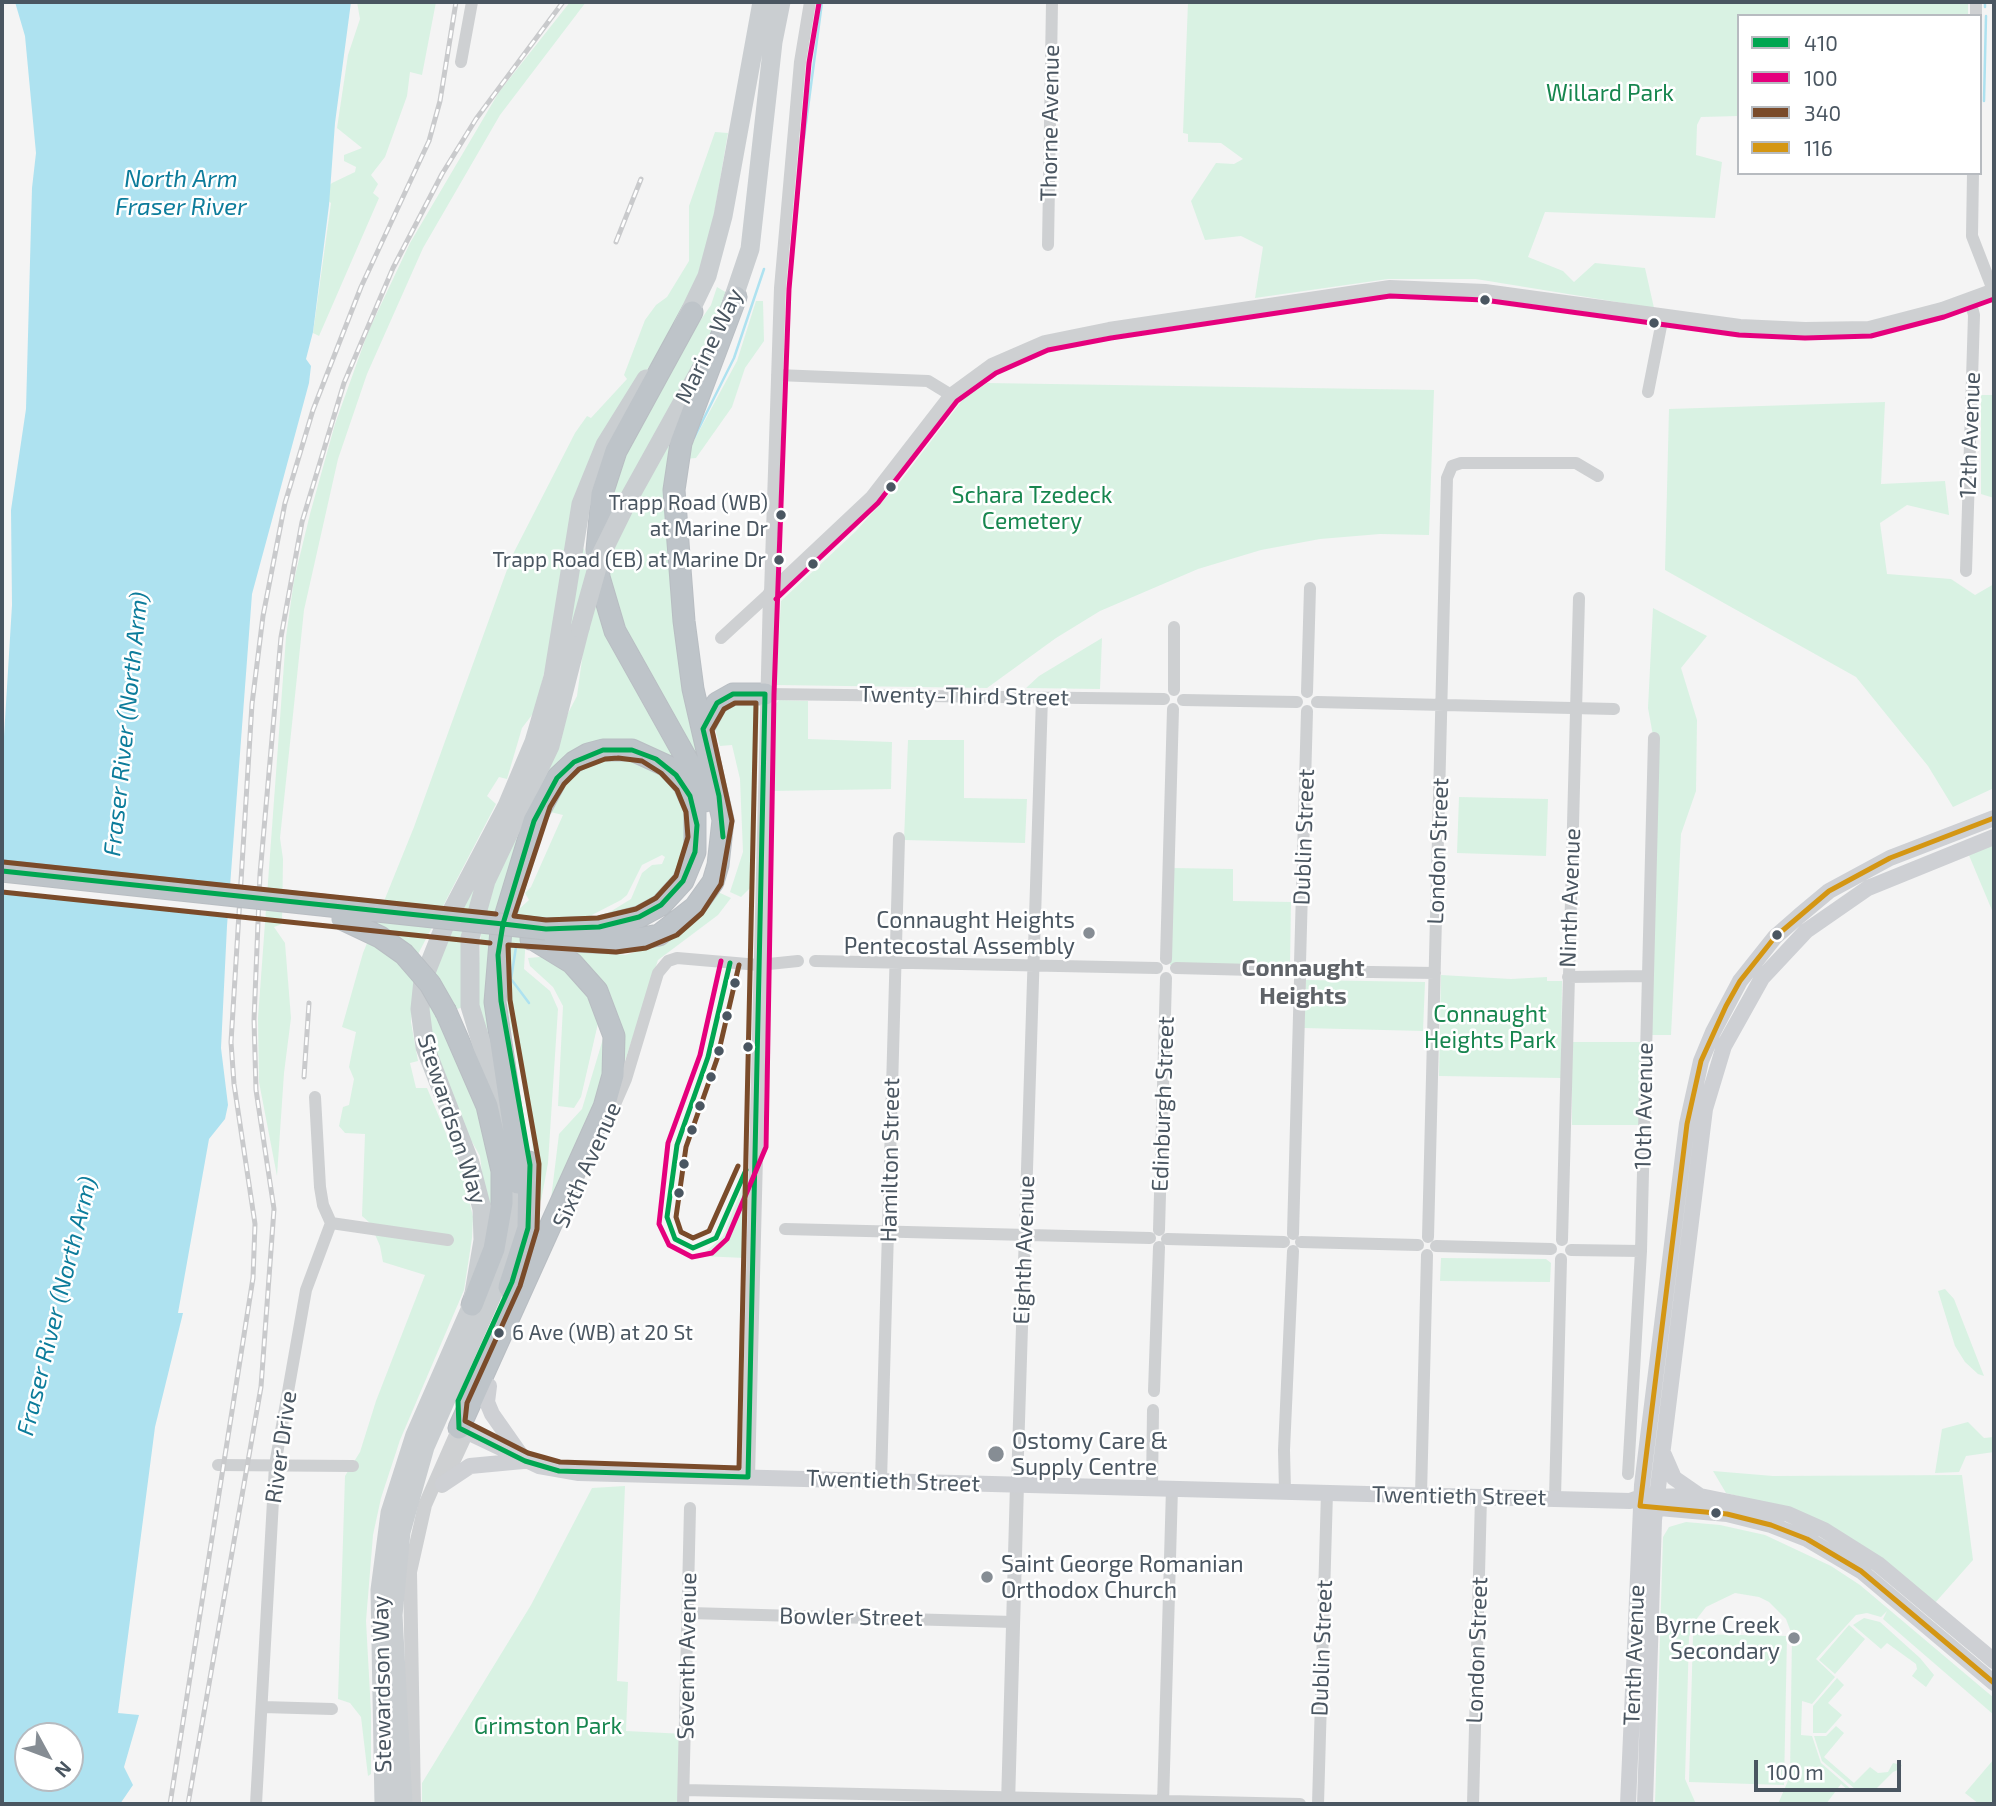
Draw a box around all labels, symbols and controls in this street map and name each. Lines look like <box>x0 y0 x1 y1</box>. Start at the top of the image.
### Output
legend <box>1737 14 1982 175</box>
text: 410 <box>1804 30 1838 55</box>
street label: Thorne Avenue <box>1035 44 1065 202</box>
text: 100 <box>1804 65 1838 90</box>
park label: Willard Park <box>1546 79 1674 107</box>
text: 340 <box>1804 100 1841 125</box>
text: 116 <box>1804 135 1833 160</box>
water label: North Arm Fraser River <box>115 165 247 221</box>
street label: Marine Way <box>669 284 749 408</box>
unlabelled marker <box>1478 293 1492 307</box>
unlabelled marker <box>1647 316 1661 330</box>
street label: 12th Avenue <box>1954 371 1986 499</box>
unlabelled marker <box>884 480 898 494</box>
park label: Schara Tzedeck Cemetery <box>952 481 1112 535</box>
place label: Trapp Road (WB) at Marine Dr <box>609 490 768 540</box>
marker: Trapp Road (WB) at Marine Dr <box>774 508 788 522</box>
place label: Trapp Road (EB) at Marine Dr <box>493 547 766 573</box>
marker: Trapp Road (EB) at Marine Dr <box>772 553 786 567</box>
unlabelled marker <box>806 557 820 571</box>
water label: Fraser River (North Arm) <box>98 590 154 858</box>
street label: Twenty-Third Street <box>859 680 1069 712</box>
street label: Dublin Street <box>1288 768 1320 906</box>
street label: London Street <box>1422 777 1454 925</box>
street label: Ninth Avenue <box>1554 828 1586 968</box>
place label: Connaught Heights Pentecostal Assembly <box>844 906 1075 960</box>
marker: Connaught Heights Pentecostal Assembly <box>1081 925 1097 941</box>
unlabelled marker <box>1770 928 1784 942</box>
district label: Connaught Heights <box>1241 954 1365 1010</box>
unlabelled marker <box>728 976 742 990</box>
park label: Connaught Heights Park <box>1424 1000 1556 1054</box>
unlabelled marker <box>720 1009 734 1023</box>
street label: Edinburgh Street <box>1146 1016 1180 1192</box>
street label: Stewardson Way <box>412 1031 492 1207</box>
unlabelled marker <box>741 1040 755 1054</box>
street label: 10th Avenue <box>1629 1042 1659 1170</box>
unlabelled marker <box>712 1044 726 1058</box>
unlabelled marker <box>704 1070 718 1084</box>
street label: Hamilton Street <box>875 1077 905 1243</box>
street label: Sixth Avenue <box>547 1098 627 1232</box>
unlabelled marker <box>693 1099 707 1113</box>
unlabelled marker <box>685 1123 699 1137</box>
unlabelled marker <box>677 1157 691 1171</box>
water label: Fraser River (North Arm) <box>11 1174 103 1438</box>
street label: Eighth Avenue <box>1008 1175 1040 1325</box>
unlabelled marker <box>672 1186 686 1200</box>
place label: 6 Ave (WB) at 20 St <box>512 1320 693 1346</box>
marker: 6 Ave (WB) at 20 St <box>492 1326 506 1340</box>
street label: River Drive <box>259 1389 303 1505</box>
place label: Ostomy Care & Supply Centre <box>1012 1427 1168 1481</box>
marker: Ostomy Care & Supply Centre <box>986 1444 1006 1464</box>
street label: Twentieth Street <box>805 1464 981 1498</box>
street label: Twentieth Street <box>1372 1481 1546 1511</box>
unlabelled marker <box>1709 1506 1723 1520</box>
place label: Saint George Romanian Orthodox Church <box>1001 1550 1244 1604</box>
marker: Saint George Romanian Orthodox Church <box>979 1569 995 1585</box>
street label: Seventh Avenue <box>672 1572 702 1740</box>
street label: London Street <box>1461 1576 1493 1724</box>
street label: Dublin Street <box>1306 1579 1338 1717</box>
street label: Tenth Avenue <box>1618 1584 1650 1726</box>
street label: Stewardson Way <box>367 1595 397 1773</box>
street label: Bowler Street <box>779 1602 923 1632</box>
place label: Byrne Creek Secondary <box>1655 1611 1780 1665</box>
marker: Byrne Creek Secondary <box>1786 1630 1802 1646</box>
park label: Grimston Park <box>474 1712 622 1740</box>
north arrow <box>14 1722 84 1792</box>
scale bar <box>1758 1746 1905 1790</box>
text: N <box>51 1757 77 1783</box>
text: 100 m <box>1767 1759 1824 1784</box>

